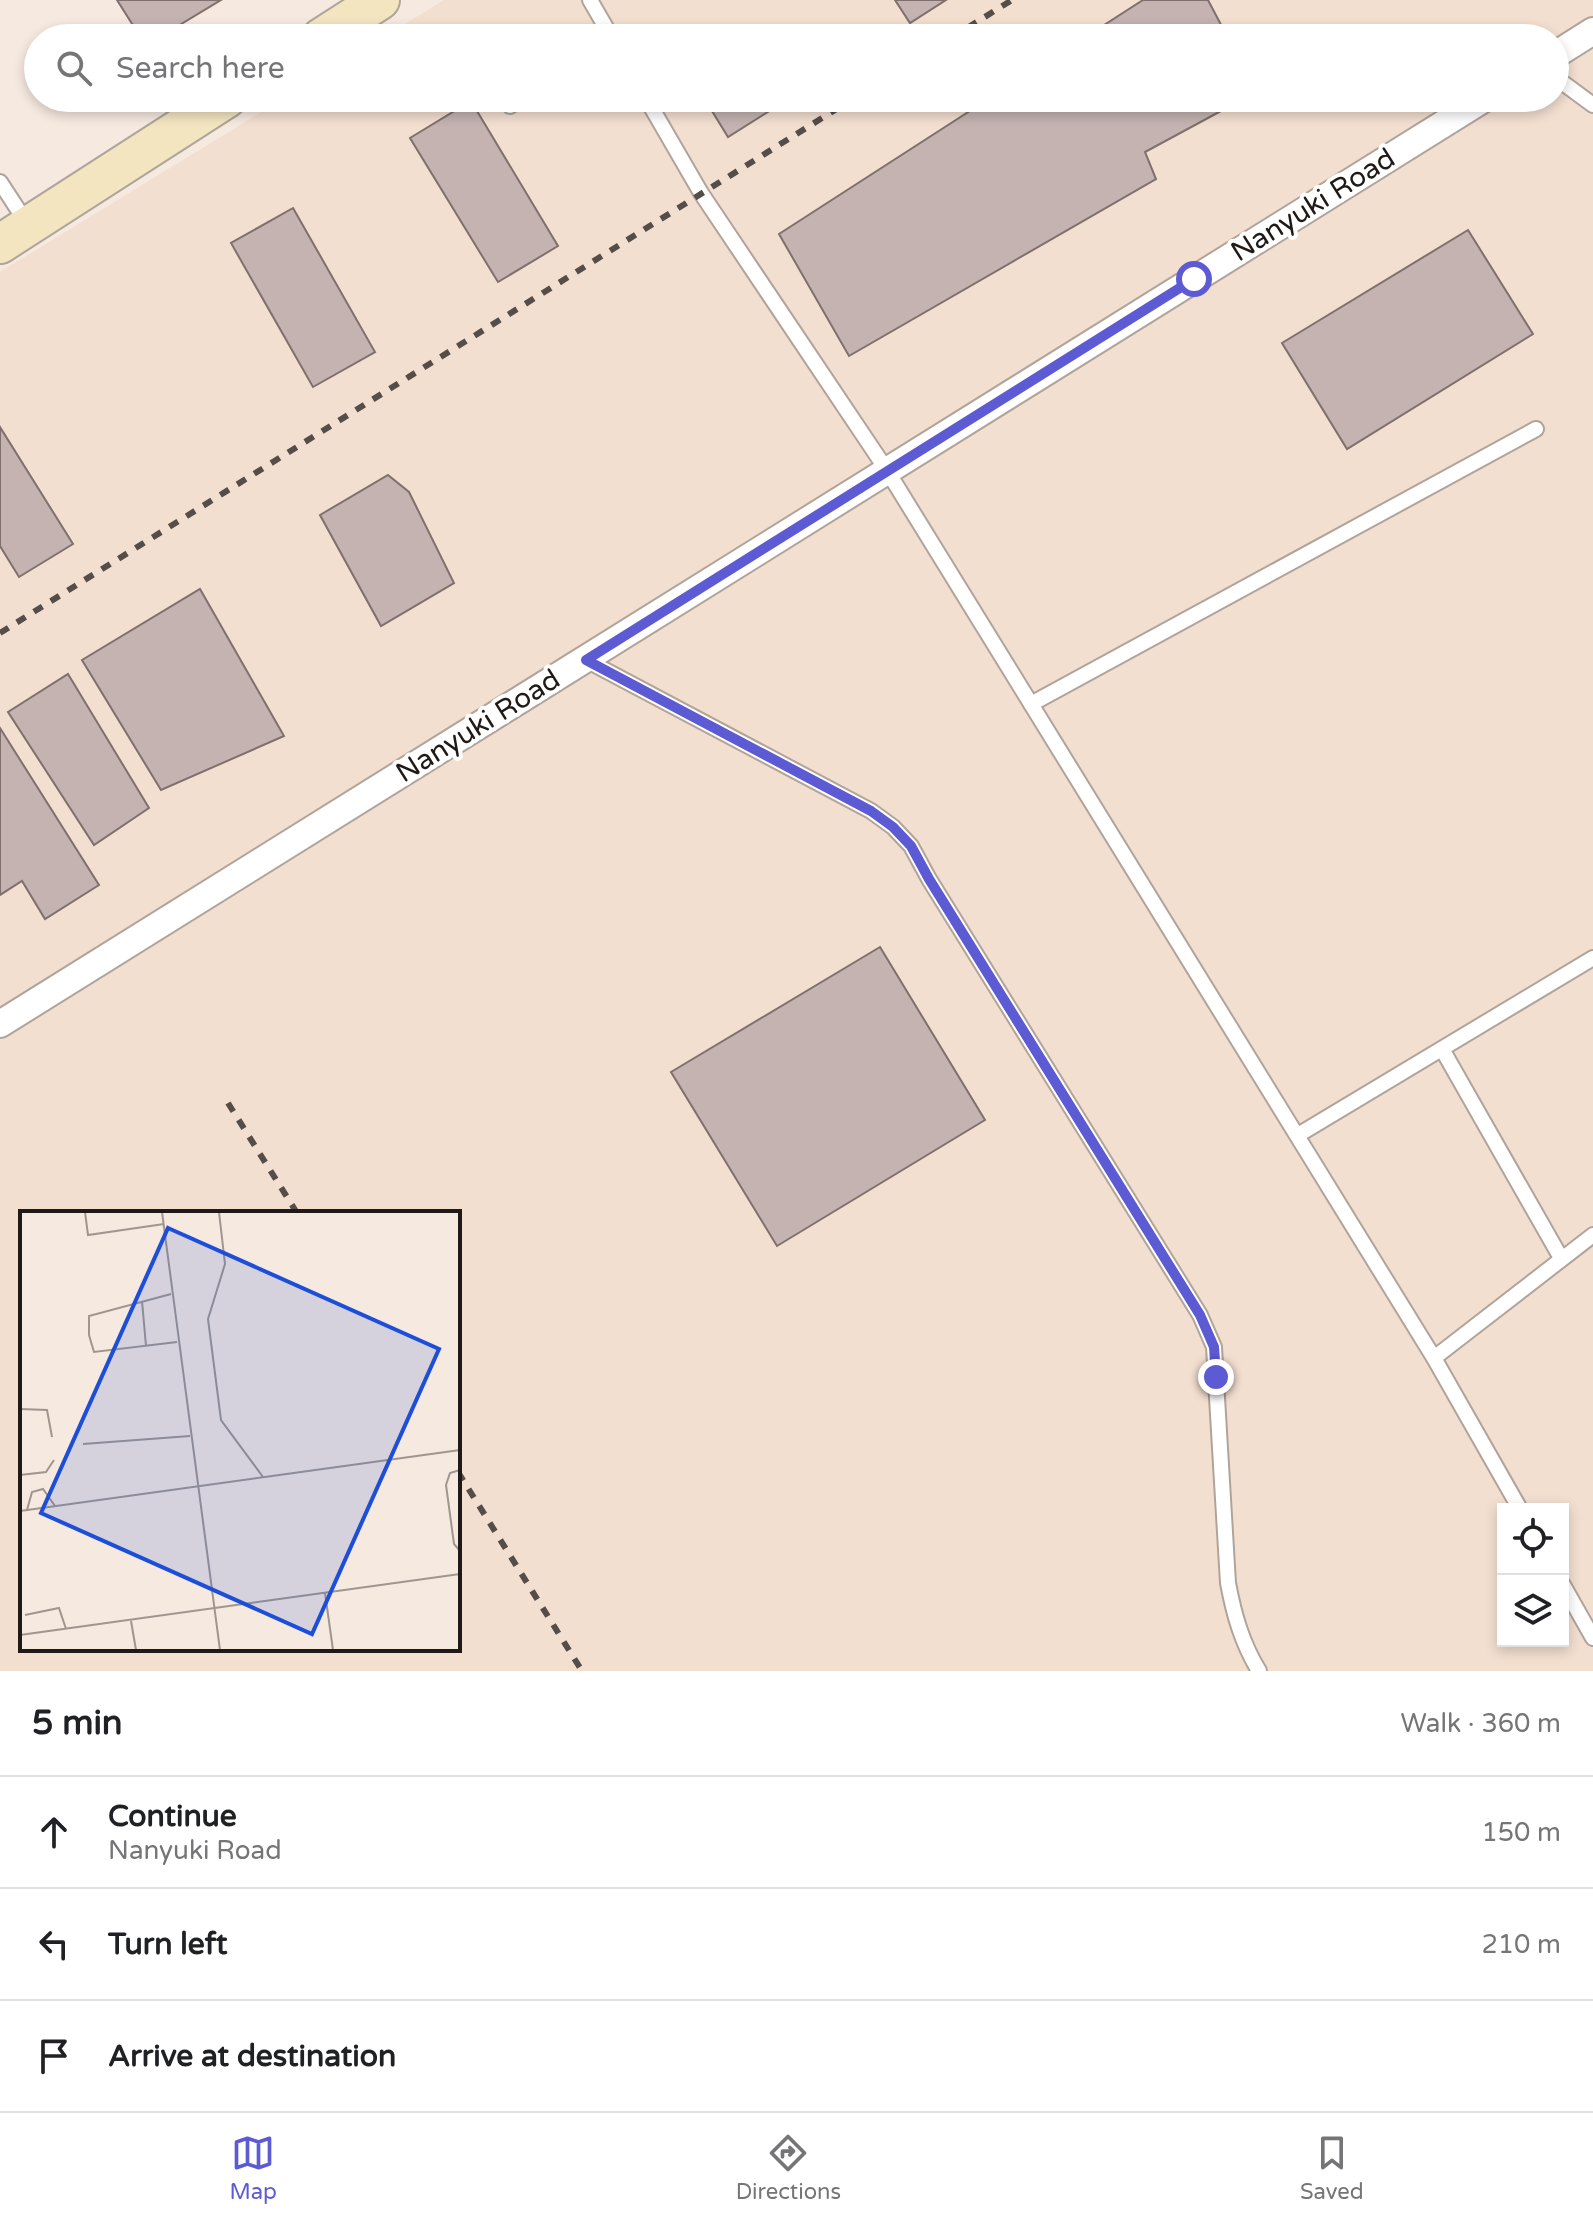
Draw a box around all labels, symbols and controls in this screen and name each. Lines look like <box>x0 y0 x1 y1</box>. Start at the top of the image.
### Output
search box <box>24 24 1569 112</box>
icon: search <box>52 46 96 90</box>
text: Search here <box>116 50 285 87</box>
street label: Nanyuki Road <box>1225 141 1401 269</box>
route start <box>1176 261 1212 297</box>
street label: Nanyuki Road <box>390 662 566 790</box>
inset map <box>20 1211 460 1651</box>
route end <box>1198 1359 1234 1395</box>
map controls <box>1497 1503 1569 1647</box>
button: locate <box>1497 1503 1569 1575</box>
button: layers <box>1497 1575 1569 1647</box>
text: 5 min <box>32 1703 123 1744</box>
text: Walk · 360 m <box>1401 1708 1561 1739</box>
text: Continue <box>108 1798 237 1835</box>
icon: ahead <box>32 1810 76 1854</box>
text: 150 m <box>1481 1817 1561 1848</box>
text: Nanyuki Road <box>108 1835 282 1866</box>
icon: left <box>32 1922 76 1966</box>
text: Turn left <box>108 1926 227 1963</box>
text: 210 m <box>1481 1929 1561 1960</box>
icon: arrive <box>32 2034 76 2078</box>
text: Arrive at destination <box>108 2038 396 2075</box>
tab: Map <box>229 2131 277 2205</box>
tab: Directions <box>736 2131 841 2205</box>
tab: Saved <box>1300 2131 1364 2205</box>

